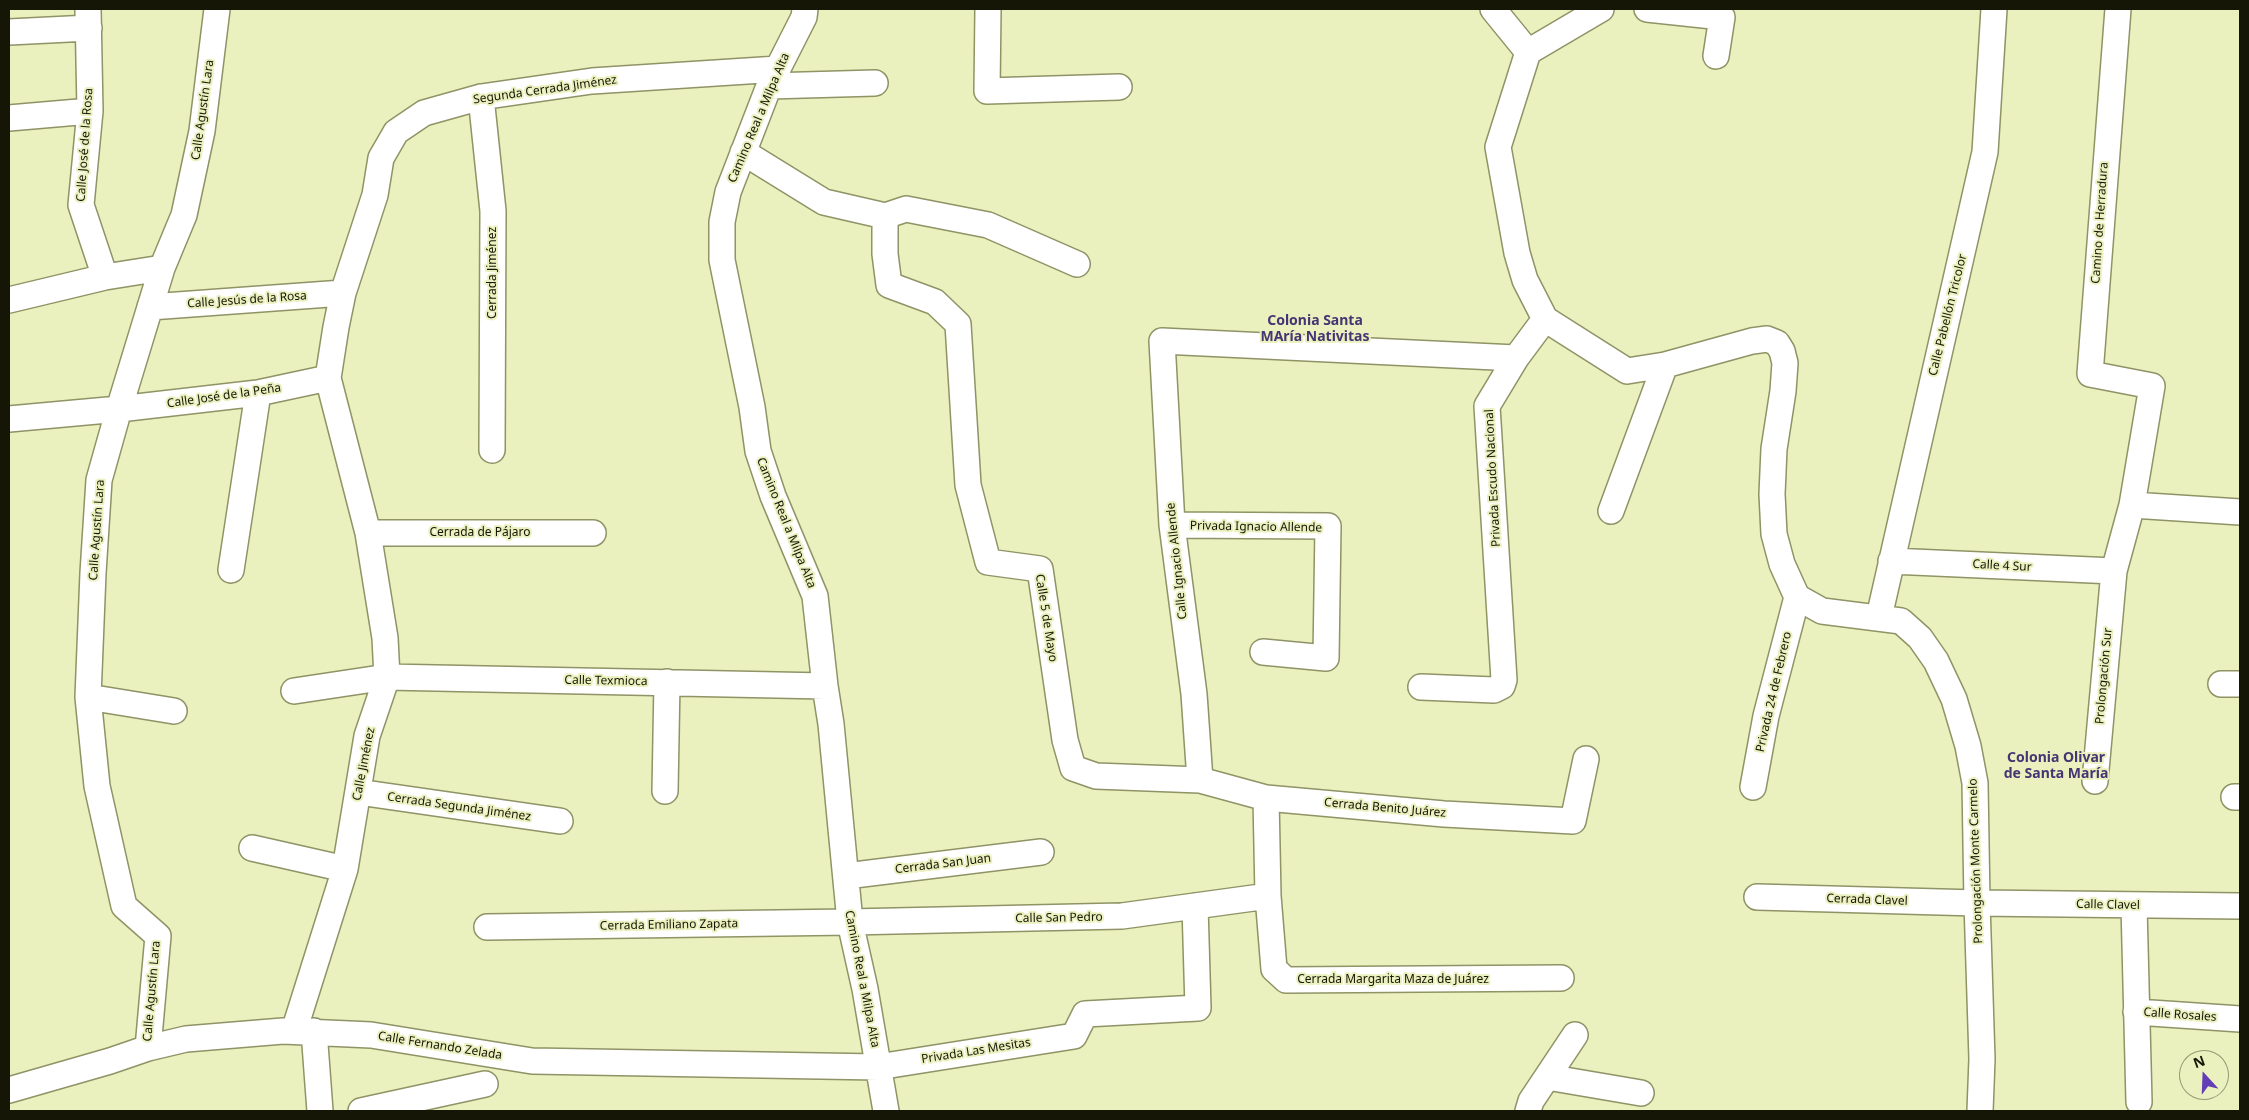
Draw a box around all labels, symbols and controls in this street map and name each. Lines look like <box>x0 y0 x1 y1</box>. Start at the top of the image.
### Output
street label: Camino Real a Milpa Alta <box>725 51 793 185</box>
street label: Calle Agustín Lara <box>189 59 217 161</box>
street label: Segunda Cerrada Jiménez <box>472 73 618 107</box>
street label: Calle José de la Rosa <box>74 88 96 202</box>
street label: Camino de Herradura <box>2089 162 2111 284</box>
street label: Cerrada Jiménez <box>486 227 500 319</box>
street label: Calle Pabellón Tricolor <box>1926 253 1970 377</box>
street label: Calle Jesús de la Rosa <box>187 289 307 311</box>
district label: Colonia Santa MAría Nativitas <box>1260 313 1370 346</box>
street label: Calle José de la Peña <box>166 381 282 411</box>
street label: Privada Escudo Nacional <box>1482 409 1504 547</box>
street label: Camino Real a Milpa Alta <box>753 456 819 590</box>
street label: Calle Agustín Lara <box>86 479 108 581</box>
street label: Calle Ignacio Allende <box>1164 502 1190 620</box>
street label: Privada Ignacio Allende <box>1190 519 1322 535</box>
street label: Cerrada de Pájaro <box>429 526 531 540</box>
street label: Calle 4 Sur <box>1972 557 2032 575</box>
street label: Calle 5 de Mayo <box>1032 573 1060 663</box>
street label: Prolongación Sur <box>2093 627 2115 725</box>
street label: Privada 24 de Febrero <box>1753 630 1795 754</box>
street label: Calle Texmioca <box>564 673 648 689</box>
street label: Calle Jiménez <box>350 726 378 802</box>
district label: Colonia Olivar de Santa María <box>2004 750 2108 782</box>
street label: Prolongación Monte Carmelo <box>1966 778 1986 944</box>
street label: Cerrada Segunda Jiménez <box>386 790 532 824</box>
street label: Cerrada Benito Juárez <box>1324 796 1446 820</box>
street label: Cerrada San Juan <box>894 851 992 877</box>
street label: Cerrada Clavel <box>1826 891 1908 909</box>
street label: Calle Clavel <box>2076 897 2140 913</box>
street label: Camino Real a Milpa Alta <box>842 909 882 1049</box>
street label: Calle San Pedro <box>1015 910 1103 926</box>
street label: Cerrada Emiliano Zapata <box>600 917 738 933</box>
street label: Calle Agustín Lara <box>140 940 164 1042</box>
street label: Cerrada Margarita Maza de Juárez <box>1297 973 1489 987</box>
street label: Calle Rosales <box>2143 1005 2217 1025</box>
street label: Calle Fernando Zelada <box>377 1029 503 1063</box>
street label: Privada Las Mesitas <box>920 1035 1032 1067</box>
north arrow <box>2179 1050 2229 1100</box>
text: N <box>2190 1051 2208 1072</box>

